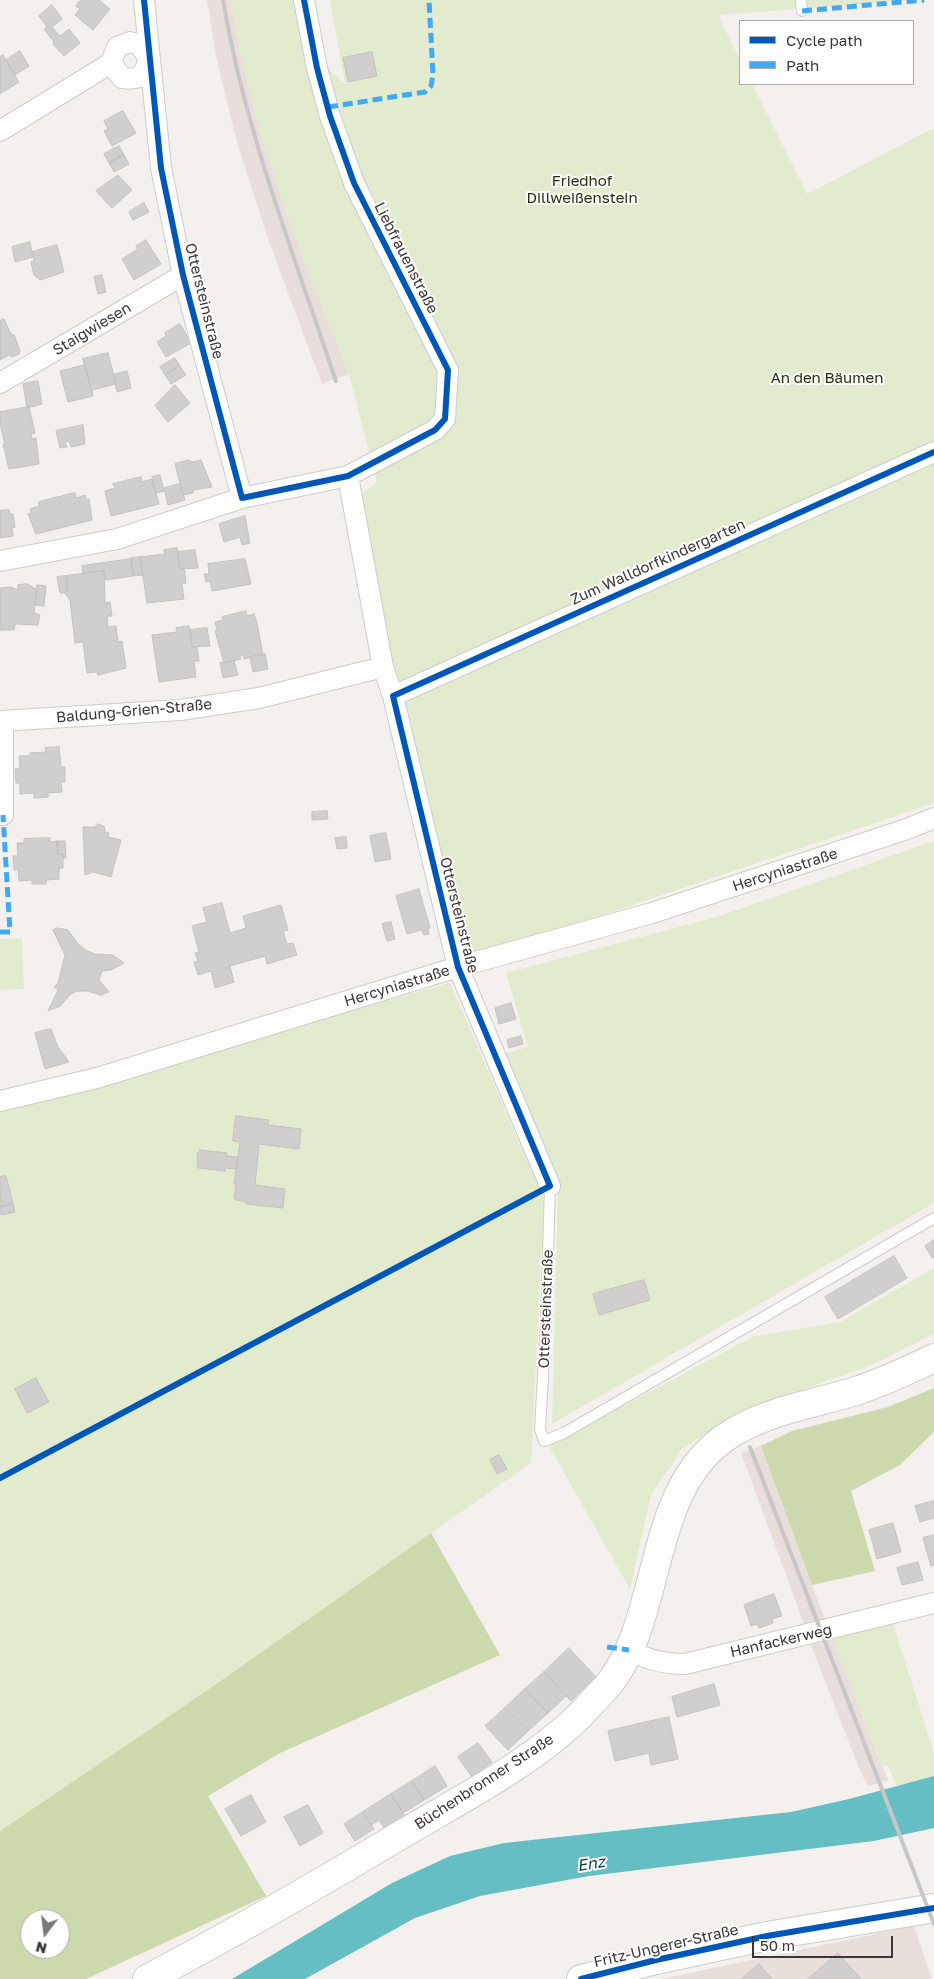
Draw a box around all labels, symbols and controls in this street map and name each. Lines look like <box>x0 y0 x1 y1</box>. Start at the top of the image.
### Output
legend <box>739 20 914 85</box>
text: Cycle path <box>786 31 862 49</box>
text: Path <box>786 56 819 74</box>
park label: Friedhof Dillweißenstein <box>526 172 638 207</box>
street label: Liebfrauenstraße <box>370 199 442 317</box>
street label: Ottersteinstraße <box>181 241 227 361</box>
street label: Staigwiesen <box>50 299 134 359</box>
park label: An den Bäumen <box>771 369 883 387</box>
street label: Zum Walldorfkindergarten <box>568 515 748 609</box>
street label: Baldung-Grien-Straße <box>55 695 213 727</box>
street label: Hercyniastraße <box>730 845 840 895</box>
street label: Ottersteinstraße <box>436 855 482 975</box>
street label: Hercyniastraße <box>342 961 452 1011</box>
street label: Ottersteinstraße <box>535 1249 557 1369</box>
street label: Hanfackerweg <box>728 1621 834 1661</box>
street label: Büchenbronner Straße <box>411 1730 557 1834</box>
water label: Enz <box>576 1852 606 1876</box>
north arrow <box>20 1909 70 1959</box>
street label: Fritz-Ungerer-Straße <box>592 1921 740 1971</box>
scale bar <box>754 1926 895 1958</box>
text: 50 m <box>760 1936 795 1954</box>
text: N <box>34 1938 49 1958</box>

